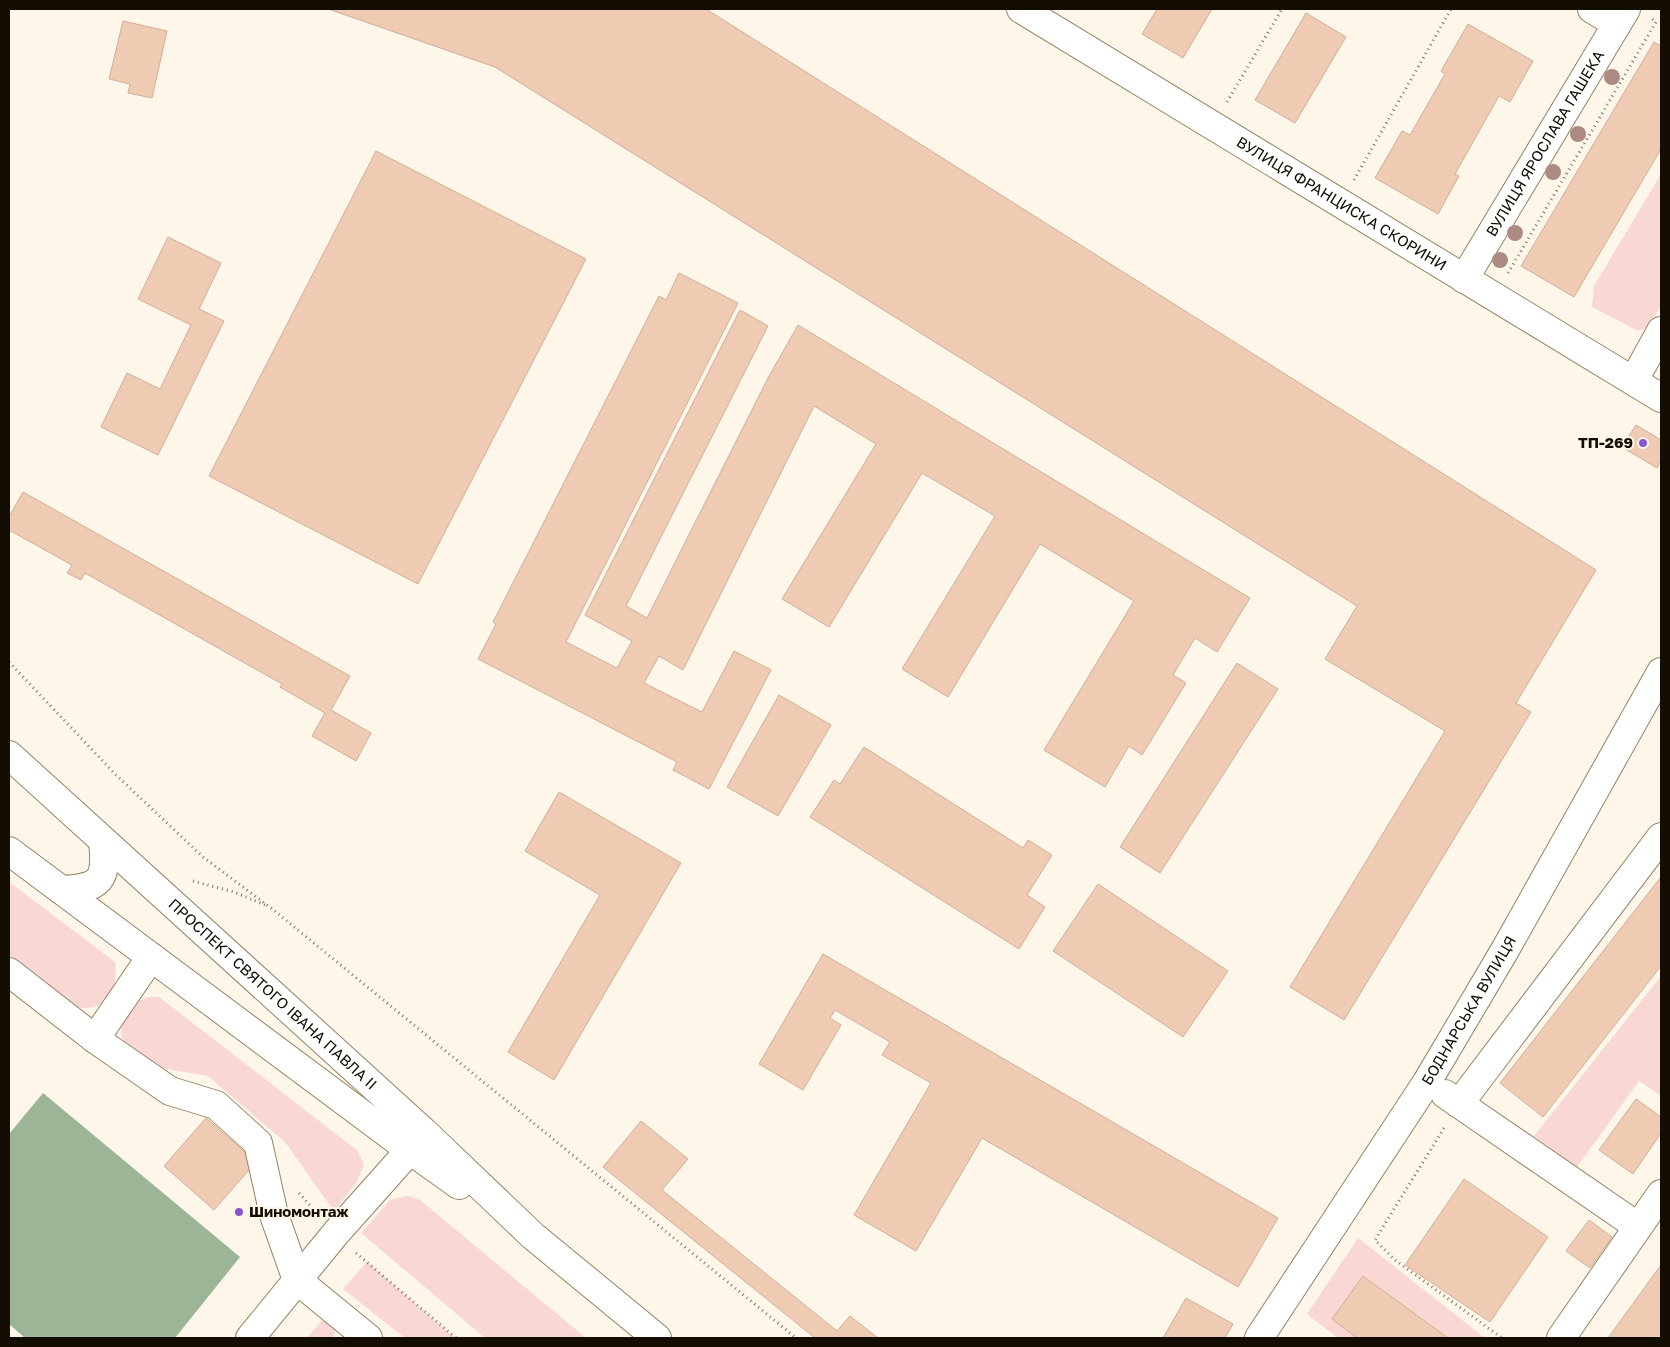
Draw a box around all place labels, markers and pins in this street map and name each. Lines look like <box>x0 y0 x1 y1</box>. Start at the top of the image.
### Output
place label: ТП-269 <box>1578 433 1633 451</box>
marker: ТП-269 <box>1637 437 1649 449</box>
place label: Шиномонтаж <box>249 1202 349 1220</box>
marker: Шиномонтаж <box>233 1206 245 1218</box>

